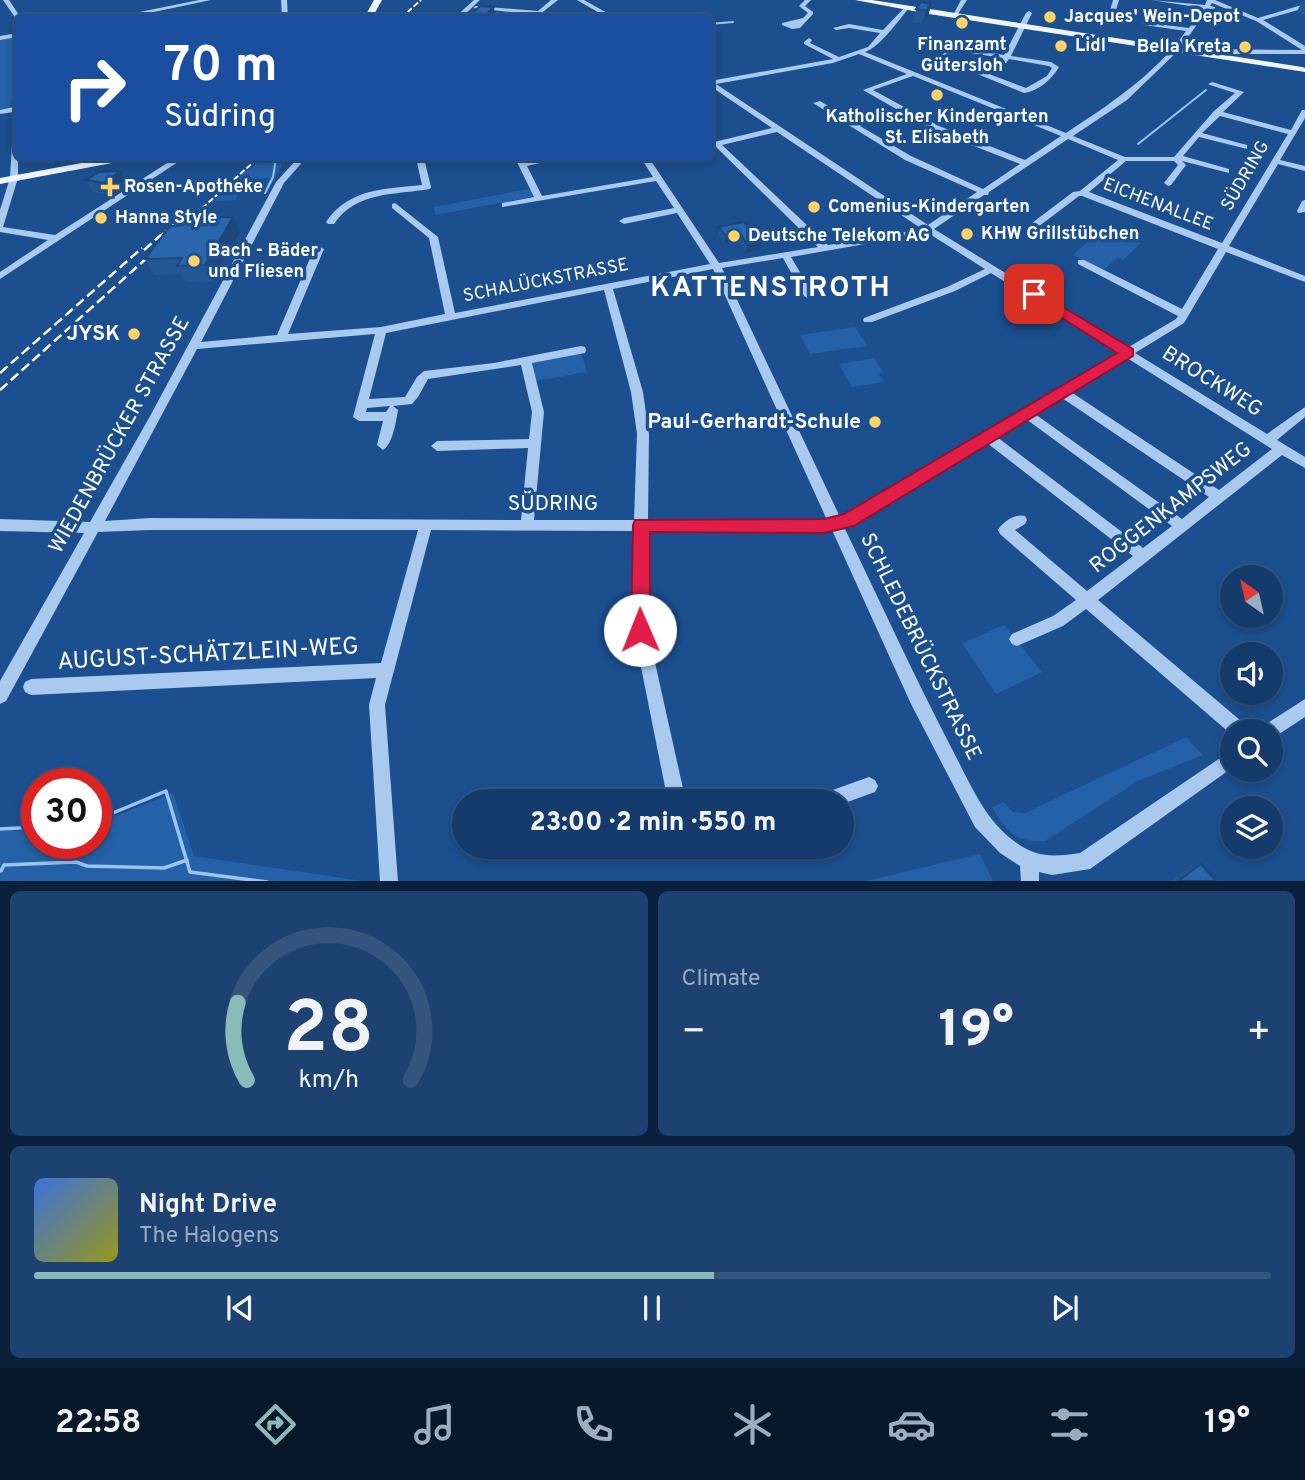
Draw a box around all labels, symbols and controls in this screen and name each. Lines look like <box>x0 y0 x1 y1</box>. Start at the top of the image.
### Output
place label: Jacques' Wein-Depot <box>1064 6 1240 29</box>
marker: Jacques' Wein-Depot <box>1042 9 1058 25</box>
marker: Finanzamt Gütersloh <box>954 15 970 31</box>
place label: Finanzamt Gütersloh <box>917 34 1007 78</box>
place label: Lidl <box>1075 35 1106 58</box>
place label: Bella Kreta <box>1137 36 1231 59</box>
text: 70 m <box>164 37 278 99</box>
marker: Lidl <box>1053 38 1069 54</box>
marker: Bella Kreta <box>1237 39 1253 55</box>
icon: right <box>49 42 140 133</box>
marker: Katholischer Kindergarten St. Elisabeth <box>929 87 945 103</box>
text: Südring <box>164 98 276 138</box>
place label: Katholischer Kindergarten St. Elisabeth <box>825 106 1049 150</box>
street label: SÜDRING <box>1215 136 1275 215</box>
street label: EICHENALLEE <box>1100 173 1216 237</box>
place label: Rosen-Apotheke <box>124 176 263 199</box>
marker: Rosen-Apotheke <box>102 179 118 195</box>
place label: Comenius-Kindergarten <box>828 196 1030 219</box>
marker: Comenius-Kindergarten <box>806 199 822 215</box>
place label: Hanna Style <box>115 207 217 230</box>
marker: Hanna Style <box>93 210 109 226</box>
place label: KHW Grillstübchen <box>981 223 1140 246</box>
place label: Deutsche Telekom AG <box>748 225 930 248</box>
marker: KHW Grillstübchen <box>959 226 975 242</box>
marker: Deutsche Telekom AG <box>726 228 742 244</box>
place label: Bach - Bäder und Fliesen <box>208 240 318 284</box>
street label: SCHALÜCKSTRASSE <box>461 252 631 308</box>
marker: Bach - Bäder und Fliesen <box>186 253 202 269</box>
pin <box>1004 264 1064 324</box>
district label: KATTENSTROTH <box>650 271 892 307</box>
icon: arrive <box>1015 275 1053 313</box>
street label: WIEDENBRÜCKER STRASSE <box>43 312 197 558</box>
place label: JYSK <box>67 321 120 348</box>
marker: JYSK <box>126 326 142 342</box>
street label: BROCKWEG <box>1157 340 1267 424</box>
place label: Paul-Gerhardt-Schule <box>648 409 861 436</box>
marker: Paul-Gerhardt-Schule <box>867 414 883 430</box>
street label: ROGGENKAMPSWEG <box>1084 436 1258 580</box>
street label: SÜDRING <box>508 491 598 518</box>
street label: SCHLEDEBRÜCKSTRASSE <box>853 529 987 765</box>
north arrow <box>1220 565 1283 628</box>
map controls <box>1220 565 1283 859</box>
position arrow <box>603 593 677 667</box>
street label: AUGUST-SCHÄTZLEIN-WEG <box>57 631 359 678</box>
button: sound <box>1220 642 1283 705</box>
button: search <box>1220 719 1283 782</box>
speed limit sign: 30 <box>21 768 112 859</box>
button: layers <box>1220 796 1283 859</box>
text: 23:00 · 2 min · 550 m <box>530 807 776 840</box>
text: Climate <box>682 965 760 994</box>
text: 28 <box>284 986 374 1078</box>
text: 19° <box>939 999 1014 1065</box>
text: − <box>682 1009 706 1058</box>
text: + <box>1246 1009 1271 1058</box>
text: km/h <box>298 1064 359 1096</box>
text: Night Drive <box>139 1189 277 1222</box>
text: The Halogens <box>139 1222 279 1251</box>
icon: previous <box>221 1289 259 1327</box>
icon: pause <box>633 1289 671 1327</box>
icon: next <box>1046 1289 1084 1327</box>
icon: directions <box>251 1400 300 1449</box>
icon: music <box>410 1400 459 1449</box>
icon: phone <box>569 1400 618 1449</box>
icon: climate <box>728 1400 777 1449</box>
icon: car <box>887 1400 936 1449</box>
icon: filters <box>1045 1400 1094 1449</box>
text: 22:58 <box>55 1404 142 1444</box>
text: 19° <box>1204 1404 1250 1444</box>

